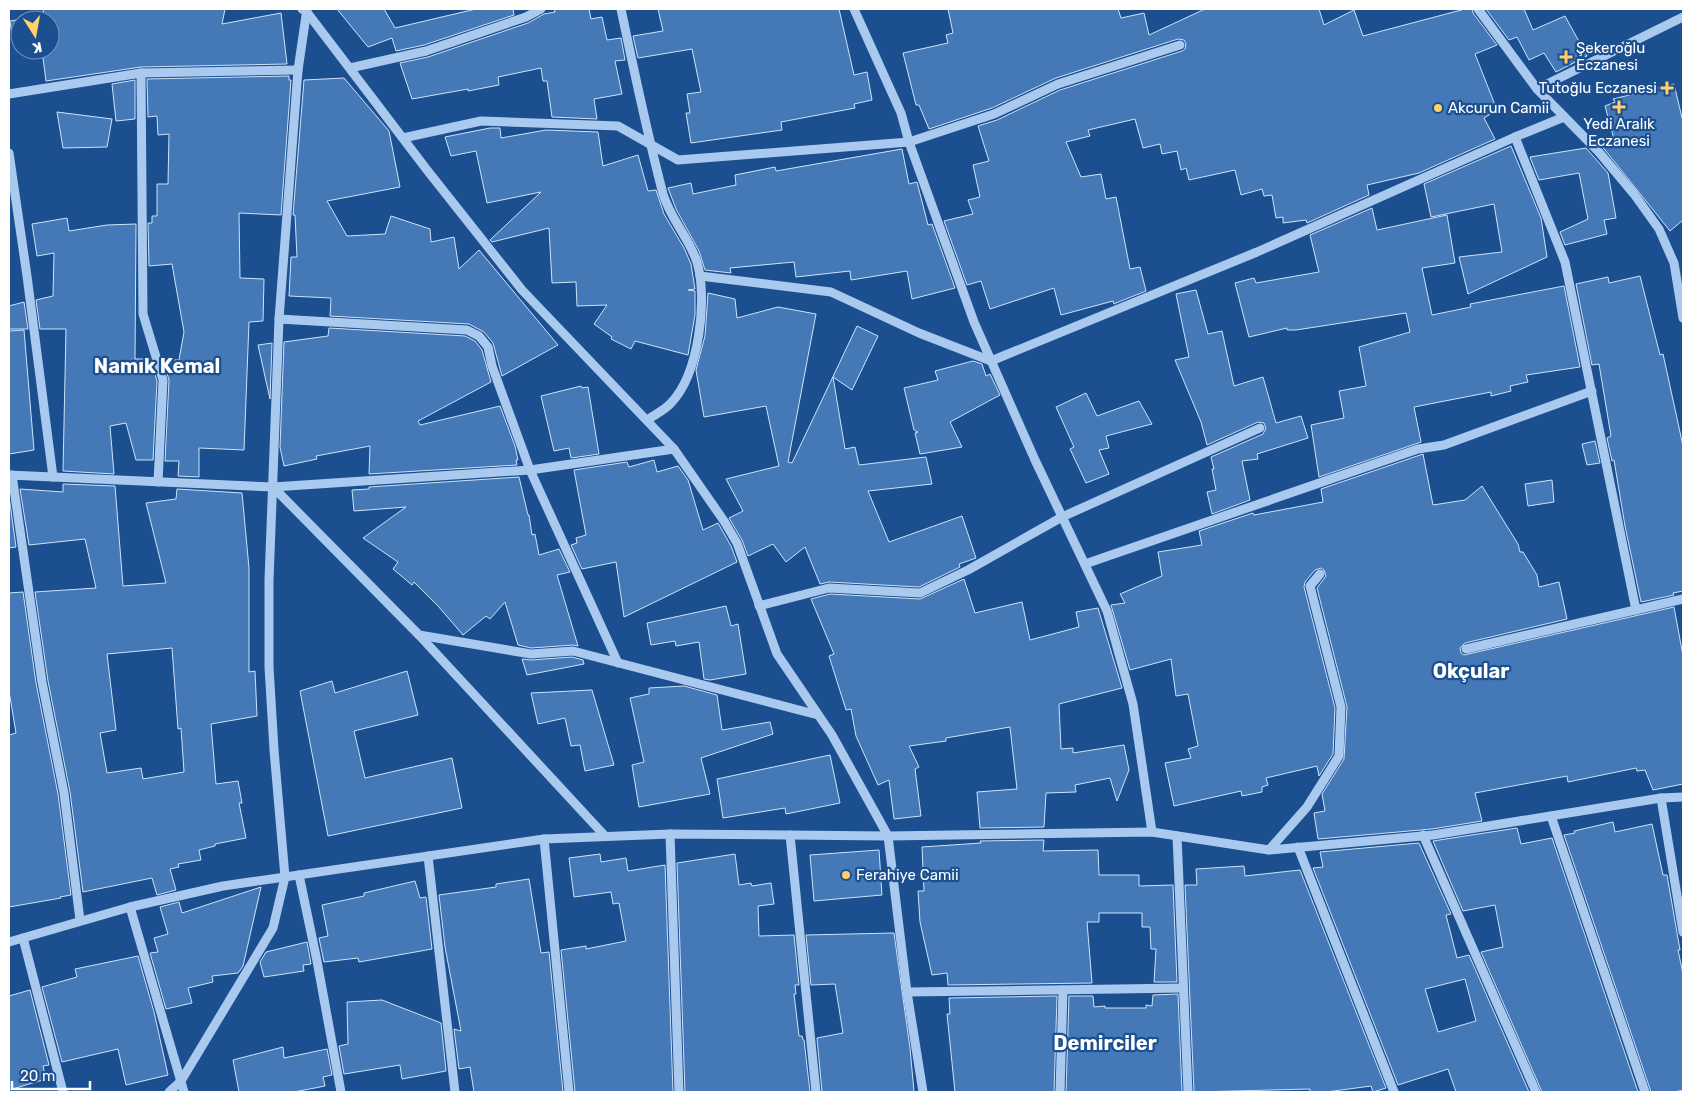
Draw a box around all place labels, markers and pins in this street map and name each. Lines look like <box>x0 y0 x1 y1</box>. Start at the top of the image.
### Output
place label: Şekeroğlu Eczanesi <box>1576 39 1645 74</box>
marker: Şekeroğlu Eczanesi <box>1560 51 1572 63</box>
place label: Tutoğlu Eczanesi <box>1539 79 1657 97</box>
marker: Tutoğlu Eczanesi <box>1661 82 1673 94</box>
place label: Akcurun Camii <box>1448 99 1549 117</box>
marker: Yedi Aralık Eczanesi <box>1613 101 1625 113</box>
marker: Akcurun Camii <box>1432 102 1444 114</box>
place label: Yedi Aralık Eczanesi <box>1583 115 1655 150</box>
place label: Ferahiye Camii <box>856 866 959 884</box>
marker: Ferahiye Camii <box>840 869 852 881</box>

